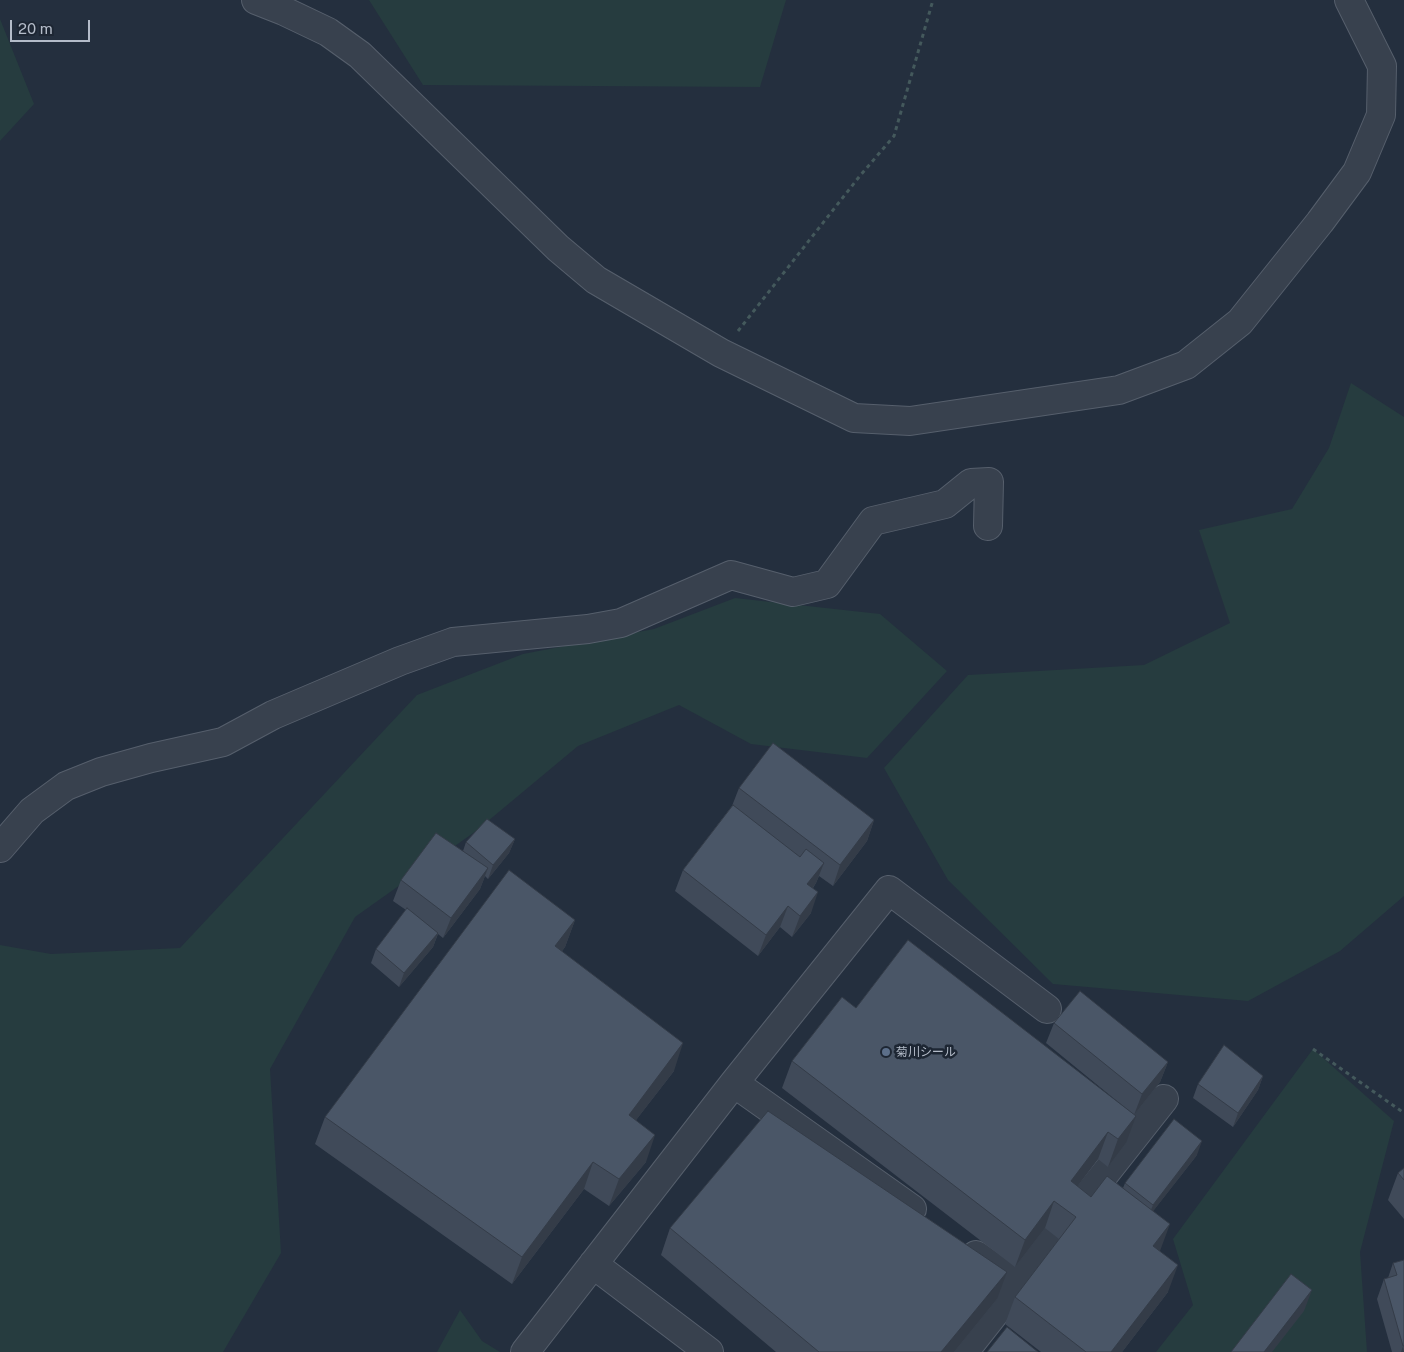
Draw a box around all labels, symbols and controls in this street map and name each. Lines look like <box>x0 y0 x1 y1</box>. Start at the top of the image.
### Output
scale bar <box>12 10 92 42</box>
text: 20 m <box>18 20 53 37</box>
place label: 菊川シール <box>896 1045 956 1059</box>
marker: 菊川シール <box>880 1046 892 1058</box>

